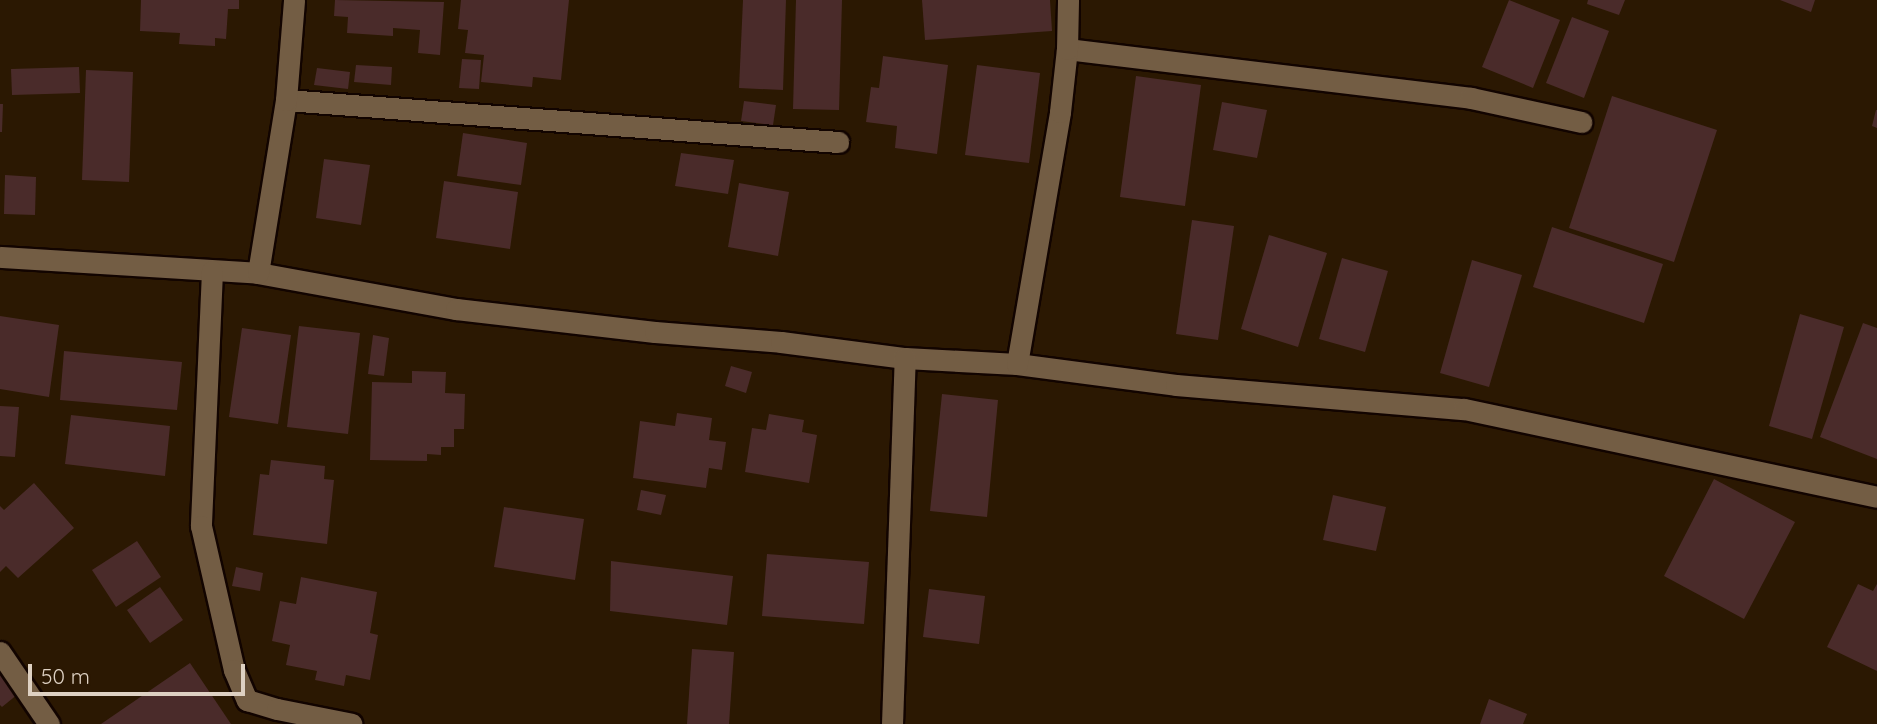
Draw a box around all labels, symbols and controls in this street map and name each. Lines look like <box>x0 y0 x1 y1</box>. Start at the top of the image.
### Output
scale bar <box>32 650 248 694</box>
text: 50 m <box>41 663 90 689</box>

